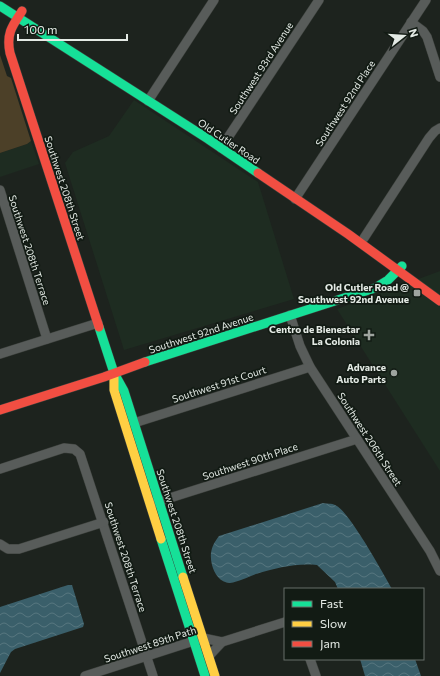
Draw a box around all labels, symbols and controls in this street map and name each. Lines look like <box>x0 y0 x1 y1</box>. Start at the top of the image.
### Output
scale bar <box>18 16 127 42</box>
north arrow <box>384 16 424 56</box>
street label: Southwest 93rd Avenue <box>227 20 295 116</box>
text: 100 m <box>24 22 58 36</box>
text: N <box>407 27 421 39</box>
street label: Southwest 92nd Place <box>313 58 377 148</box>
street label: Old Cutler Road <box>196 116 262 166</box>
street label: Southwest 208th Street <box>42 134 88 242</box>
street label: Southwest 208th Terrace <box>7 194 53 306</box>
place label: Old Cutler Road @ Southwest 92nd Avenue <box>298 281 409 305</box>
marker: Old Cutler Road @ Southwest 92nd Avenue <box>412 288 422 298</box>
street label: Southwest 92nd Avenue <box>147 310 255 356</box>
place label: Centro de Bienestar La Colonia <box>269 323 360 347</box>
marker: Centro de Bienestar La Colonia <box>363 329 375 341</box>
place label: Advance Auto Parts <box>336 361 386 385</box>
street label: Southwest 91st Court <box>170 363 268 405</box>
marker: Advance Auto Parts <box>389 368 399 378</box>
street label: Southwest 206th Street <box>335 390 405 488</box>
street label: Southwest 90th Place <box>201 440 299 482</box>
street label: Southwest 208th Street <box>154 467 200 575</box>
street label: Southwest 208th Terrace <box>103 501 149 613</box>
legend <box>284 588 424 660</box>
text: Fast <box>320 596 343 610</box>
text: Slow <box>320 616 347 630</box>
street label: Southwest 89th Path <box>102 623 198 665</box>
text: Jam <box>320 636 340 651</box>

